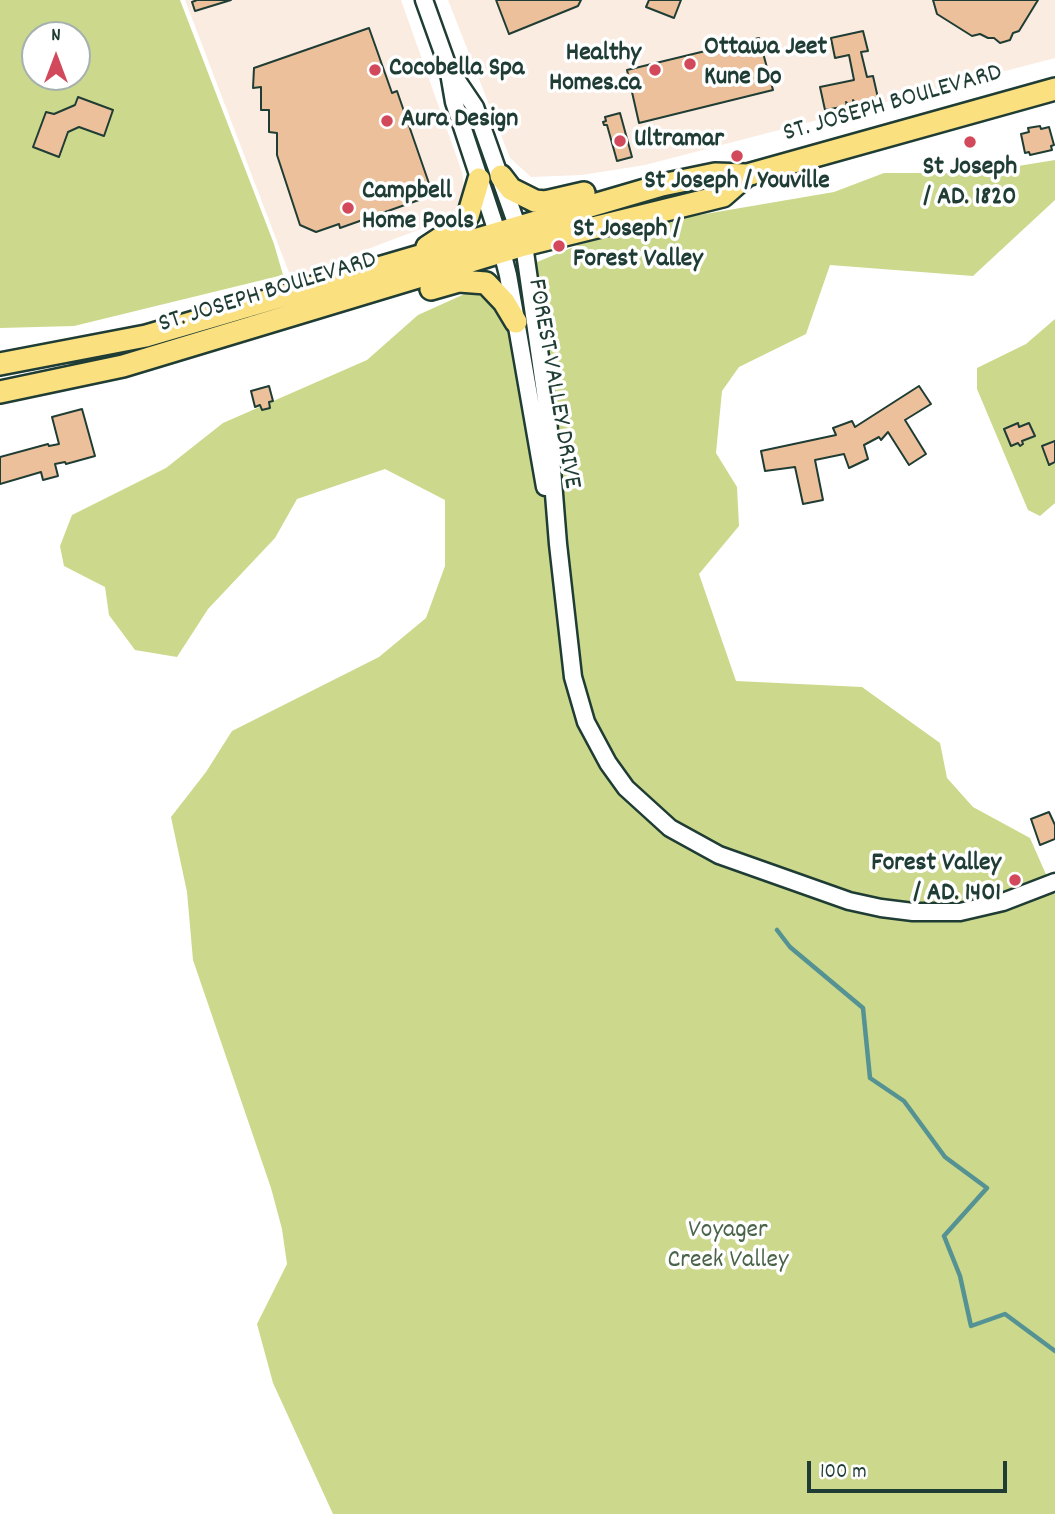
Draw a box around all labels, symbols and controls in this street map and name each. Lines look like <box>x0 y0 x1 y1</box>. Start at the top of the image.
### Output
north arrow <box>21 21 91 91</box>
text: N <box>51 23 61 50</box>
place label: Ottawa Jeet Kune Do <box>704 33 827 94</box>
place label: Healthy Homes.ca <box>549 39 641 100</box>
place label: Cocobella Spa <box>389 54 524 86</box>
marker: Ottawa Jeet Kune Do <box>682 56 698 72</box>
street label: ST. JOSEPH BOULEVARD <box>780 59 1006 151</box>
marker: Cocobella Spa <box>367 62 383 78</box>
marker: Healthy Homes.ca <box>647 62 663 78</box>
place label: Aura Design <box>401 105 518 137</box>
marker: Aura Design <box>379 113 395 129</box>
place label: Ultramar <box>634 125 724 157</box>
marker: Ultramar <box>612 133 628 149</box>
marker: St Joseph / AD. 1820 <box>962 134 978 150</box>
marker: St Joseph / Youville <box>729 148 745 164</box>
place label: St Joseph / AD. 1820 <box>923 153 1017 214</box>
place label: St Joseph / Youville <box>644 167 830 199</box>
place label: Campbell Home Pools <box>362 177 474 238</box>
marker: Campbell Home Pools <box>340 200 356 216</box>
place label: St Joseph / Forest Valley <box>573 215 703 276</box>
marker: St Joseph / Forest Valley <box>551 238 567 254</box>
street label: ST. JOSEPH BOULEVARD <box>155 246 381 342</box>
street label: FOREST VALLEY DRIVE <box>518 277 586 491</box>
place label: Forest Valley / AD. 1401 <box>871 849 1001 910</box>
marker: Forest Valley / AD. 1401 <box>1007 872 1023 888</box>
park label: Voyager Creek Valley <box>667 1216 789 1278</box>
scale bar <box>810 1448 1010 1492</box>
text: 100 m <box>820 1458 867 1488</box>

